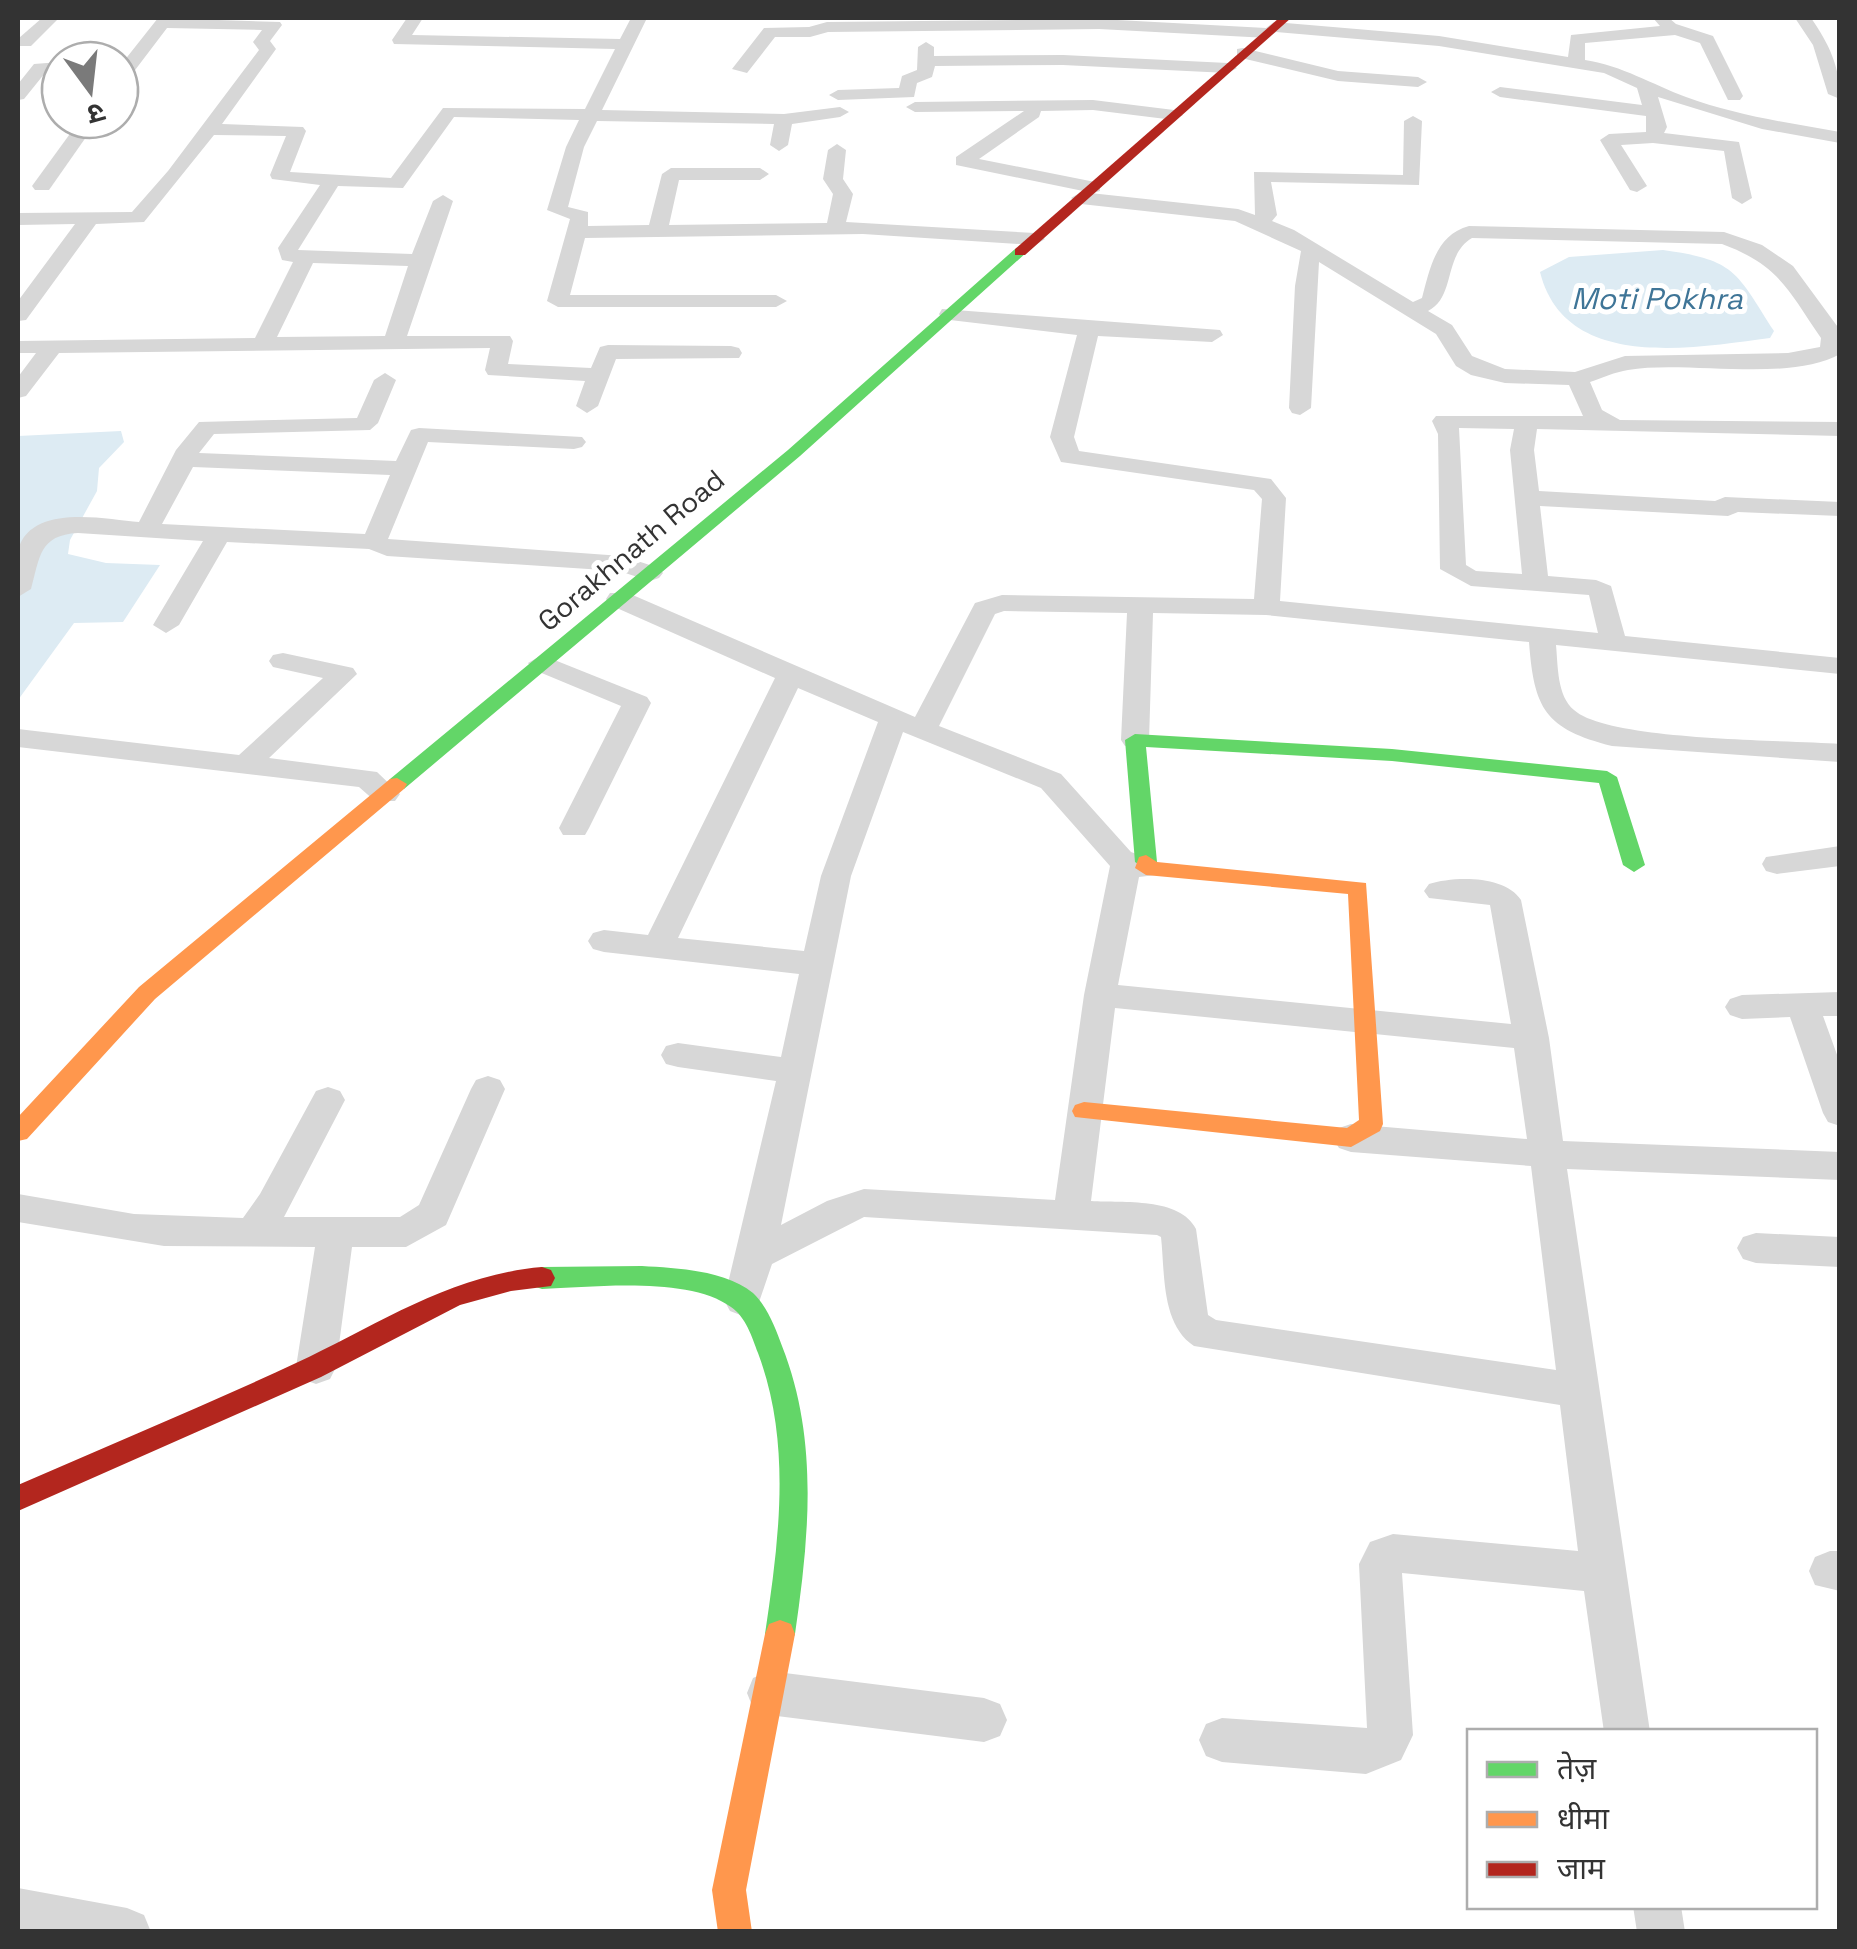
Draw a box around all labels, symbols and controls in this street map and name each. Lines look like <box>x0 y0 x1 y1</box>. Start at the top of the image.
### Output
north arrow <box>40 40 140 140</box>
text: उ <box>83 95 109 134</box>
water label: Moti Pokhra <box>1571 279 1743 318</box>
street label: Gorakhnath Road <box>530 461 732 639</box>
legend <box>1467 1729 1817 1909</box>
text: तेज़ <box>1557 1749 1597 1788</box>
text: धीमा <box>1557 1799 1610 1838</box>
text: जाम <box>1557 1849 1606 1888</box>

